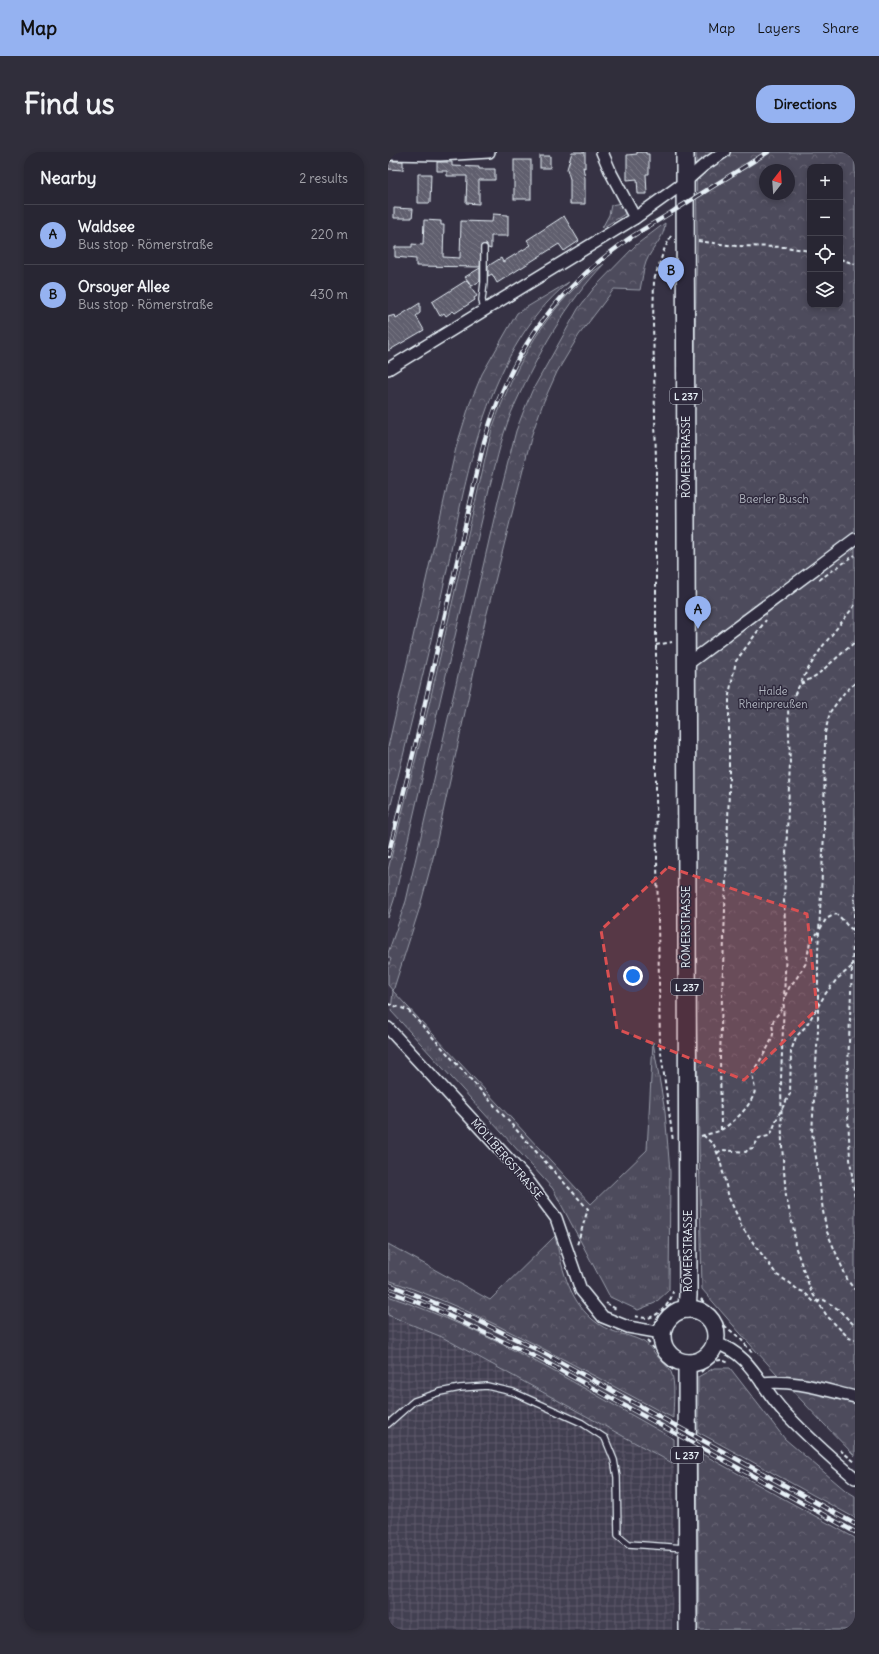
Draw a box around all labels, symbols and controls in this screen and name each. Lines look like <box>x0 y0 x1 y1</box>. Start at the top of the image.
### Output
text: Map <box>20 16 57 40</box>
text: Map <box>708 19 735 37</box>
text: Layers <box>757 19 800 37</box>
text: Share <box>822 19 859 37</box>
button: Directions <box>756 85 855 123</box>
text: Find us <box>24 86 115 122</box>
north arrow <box>759 164 795 200</box>
map controls <box>807 164 843 308</box>
button: + <box>807 164 843 200</box>
text: Nearby <box>40 167 96 189</box>
text: 2 results <box>299 170 348 187</box>
button: − <box>807 200 843 236</box>
text: Waldsee <box>78 217 135 236</box>
text: A <box>49 226 57 243</box>
text: 220 m <box>311 226 348 243</box>
text: Bus stop · Römerstraße <box>78 236 213 253</box>
button: locate <box>807 236 843 272</box>
pin: B <box>658 257 684 290</box>
button: layers <box>807 272 843 308</box>
text: Orsoyer Allee <box>78 277 170 296</box>
text: B <box>49 286 57 303</box>
text: 430 m <box>310 286 348 303</box>
text: Bus stop · Römerstraße <box>78 296 213 313</box>
road number: L 237 <box>670 388 702 404</box>
street label: RÖMERSTRASSE <box>678 416 693 498</box>
park label: Baerler Busch <box>739 492 809 506</box>
pin: A <box>685 596 711 629</box>
park label: Halde Rheinpreußen <box>738 684 808 711</box>
street label: RÖMERSTRASSE <box>678 886 693 968</box>
your location <box>623 966 643 986</box>
road number: L 237 <box>671 979 703 995</box>
street label: MOLLBERGSTRASSE <box>468 1116 546 1202</box>
street label: RÖMERSTRASSE <box>680 1210 695 1292</box>
road number: L 237 <box>671 1447 703 1463</box>

